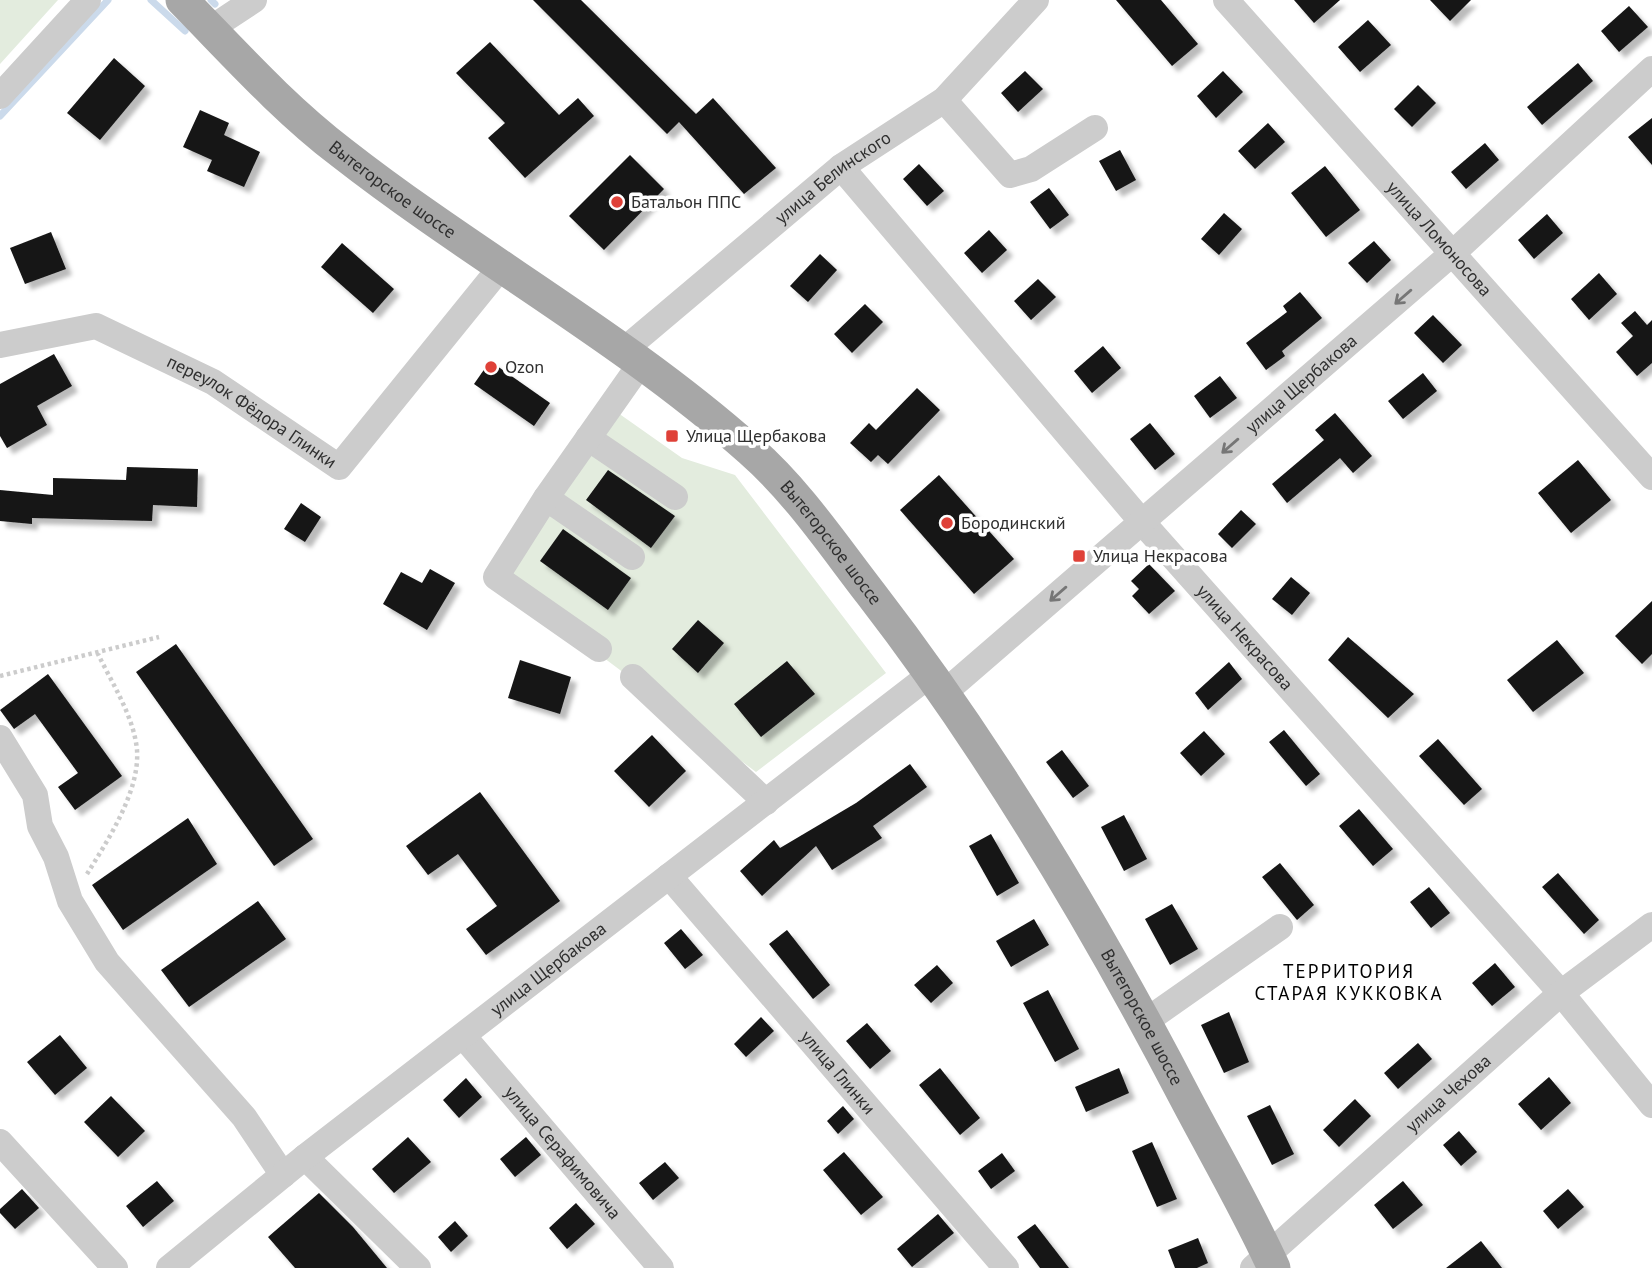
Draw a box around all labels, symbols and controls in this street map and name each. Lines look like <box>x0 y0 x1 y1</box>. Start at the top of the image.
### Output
street label: улица Белинского <box>770 126 895 229</box>
street label: Вытегорское шоссе <box>325 135 461 243</box>
street label: улица Ломоносова <box>1382 176 1497 301</box>
place label: Батальон ППС <box>631 190 741 213</box>
marker: Батальон ППС <box>609 194 625 210</box>
one-way arrow <box>1394 289 1412 305</box>
street label: улица Щербакова <box>1240 329 1362 438</box>
street label: переулок Фёдора Глинки <box>163 350 341 473</box>
place label: Ozon <box>505 355 544 378</box>
marker: Ozon <box>483 359 499 375</box>
place label: Улица Щербакова <box>686 424 826 447</box>
marker: Улица Щербакова <box>664 428 680 444</box>
one-way arrow <box>1222 438 1240 454</box>
street label: Вытегорское шоссе <box>776 475 887 609</box>
place label: Бородинский <box>961 511 1066 534</box>
marker: Бородинский <box>939 515 955 531</box>
place label: Улица Некрасова <box>1093 544 1228 567</box>
marker: Улица Некрасова <box>1071 548 1087 564</box>
street label: улица Некрасова <box>1192 579 1298 695</box>
one-way arrow <box>1050 586 1068 602</box>
street label: улица Щербакова <box>486 917 611 1021</box>
street label: Вытегорское шоссе <box>1096 945 1189 1089</box>
district label: ТЕРРИТОРИЯ СТАРАЯ КУККОВКА <box>1254 959 1444 1005</box>
street label: улица Глинки <box>796 1025 881 1119</box>
street label: улица Чехова <box>1401 1049 1496 1137</box>
street label: улица Серафимовича <box>500 1081 626 1224</box>

